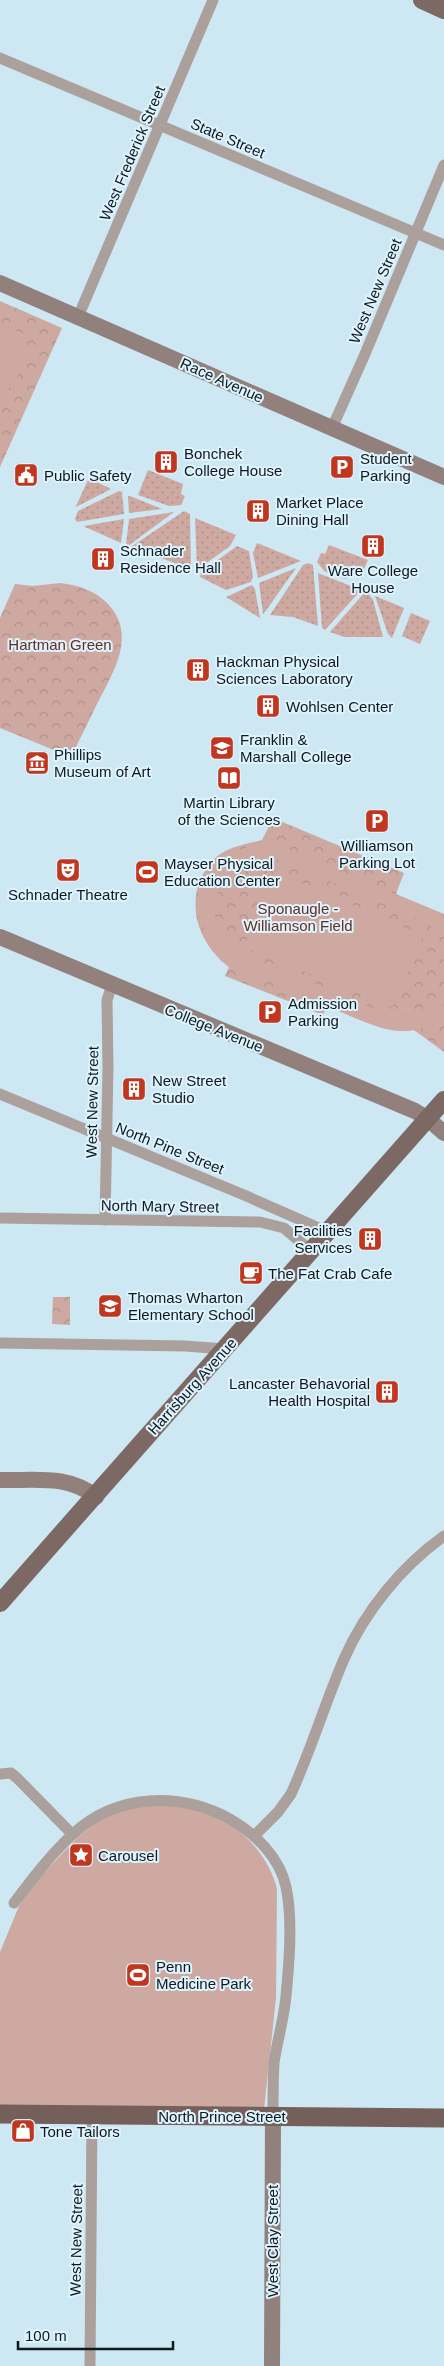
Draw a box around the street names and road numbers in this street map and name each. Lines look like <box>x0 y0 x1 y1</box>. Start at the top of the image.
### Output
street label: West Frederick Street <box>96 82 168 223</box>
street label: State Street <box>188 115 269 162</box>
street label: West New Street <box>345 235 405 346</box>
street label: Race Avenue <box>178 354 266 406</box>
street label: College Avenue <box>162 1000 266 1056</box>
street label: West New Street <box>83 1045 101 1158</box>
street label: North Pine Street <box>113 1119 227 1178</box>
street label: North Mary Street <box>101 1196 220 1216</box>
street label: Harrisburg Avenue <box>144 1334 240 1438</box>
street label: North Prince Street <box>158 2108 287 2125</box>
street label: West New Street <box>67 2183 85 2296</box>
street label: West Clay Street <box>264 2184 281 2297</box>

